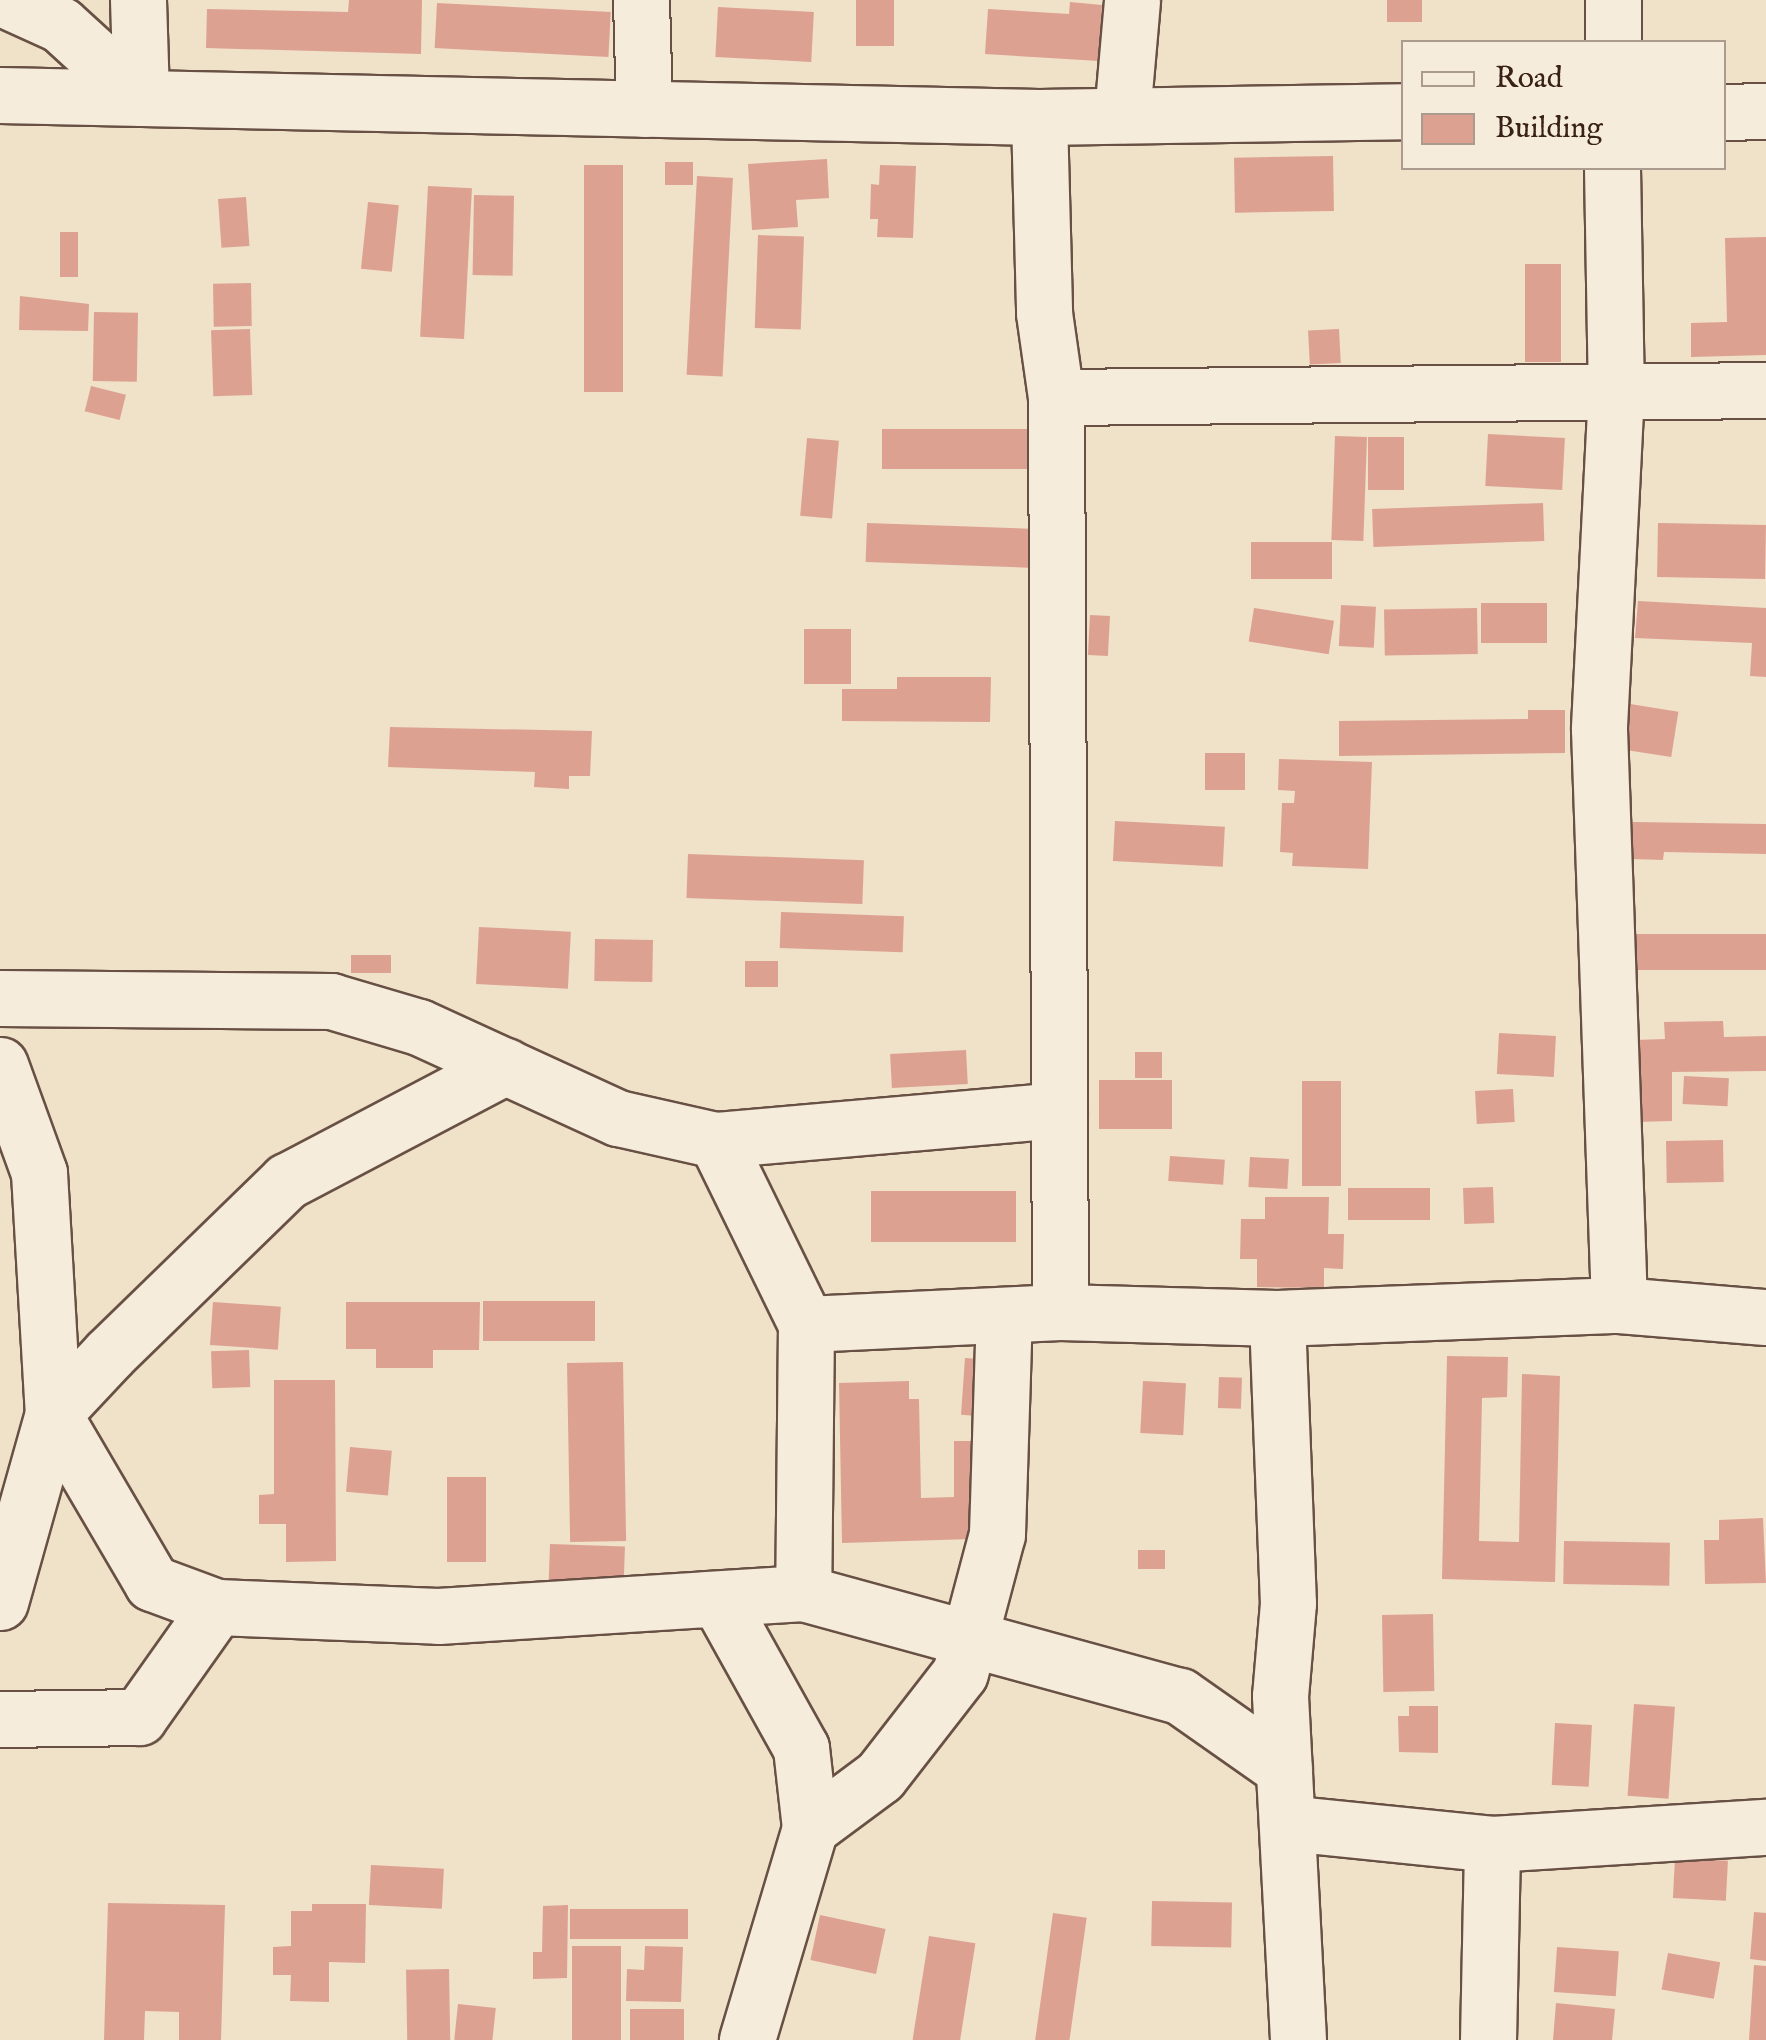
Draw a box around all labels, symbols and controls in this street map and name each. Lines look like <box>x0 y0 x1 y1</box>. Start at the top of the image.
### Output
legend <box>1401 40 1726 170</box>
text: Road <box>1495 60 1563 98</box>
text: Building <box>1495 110 1603 148</box>

